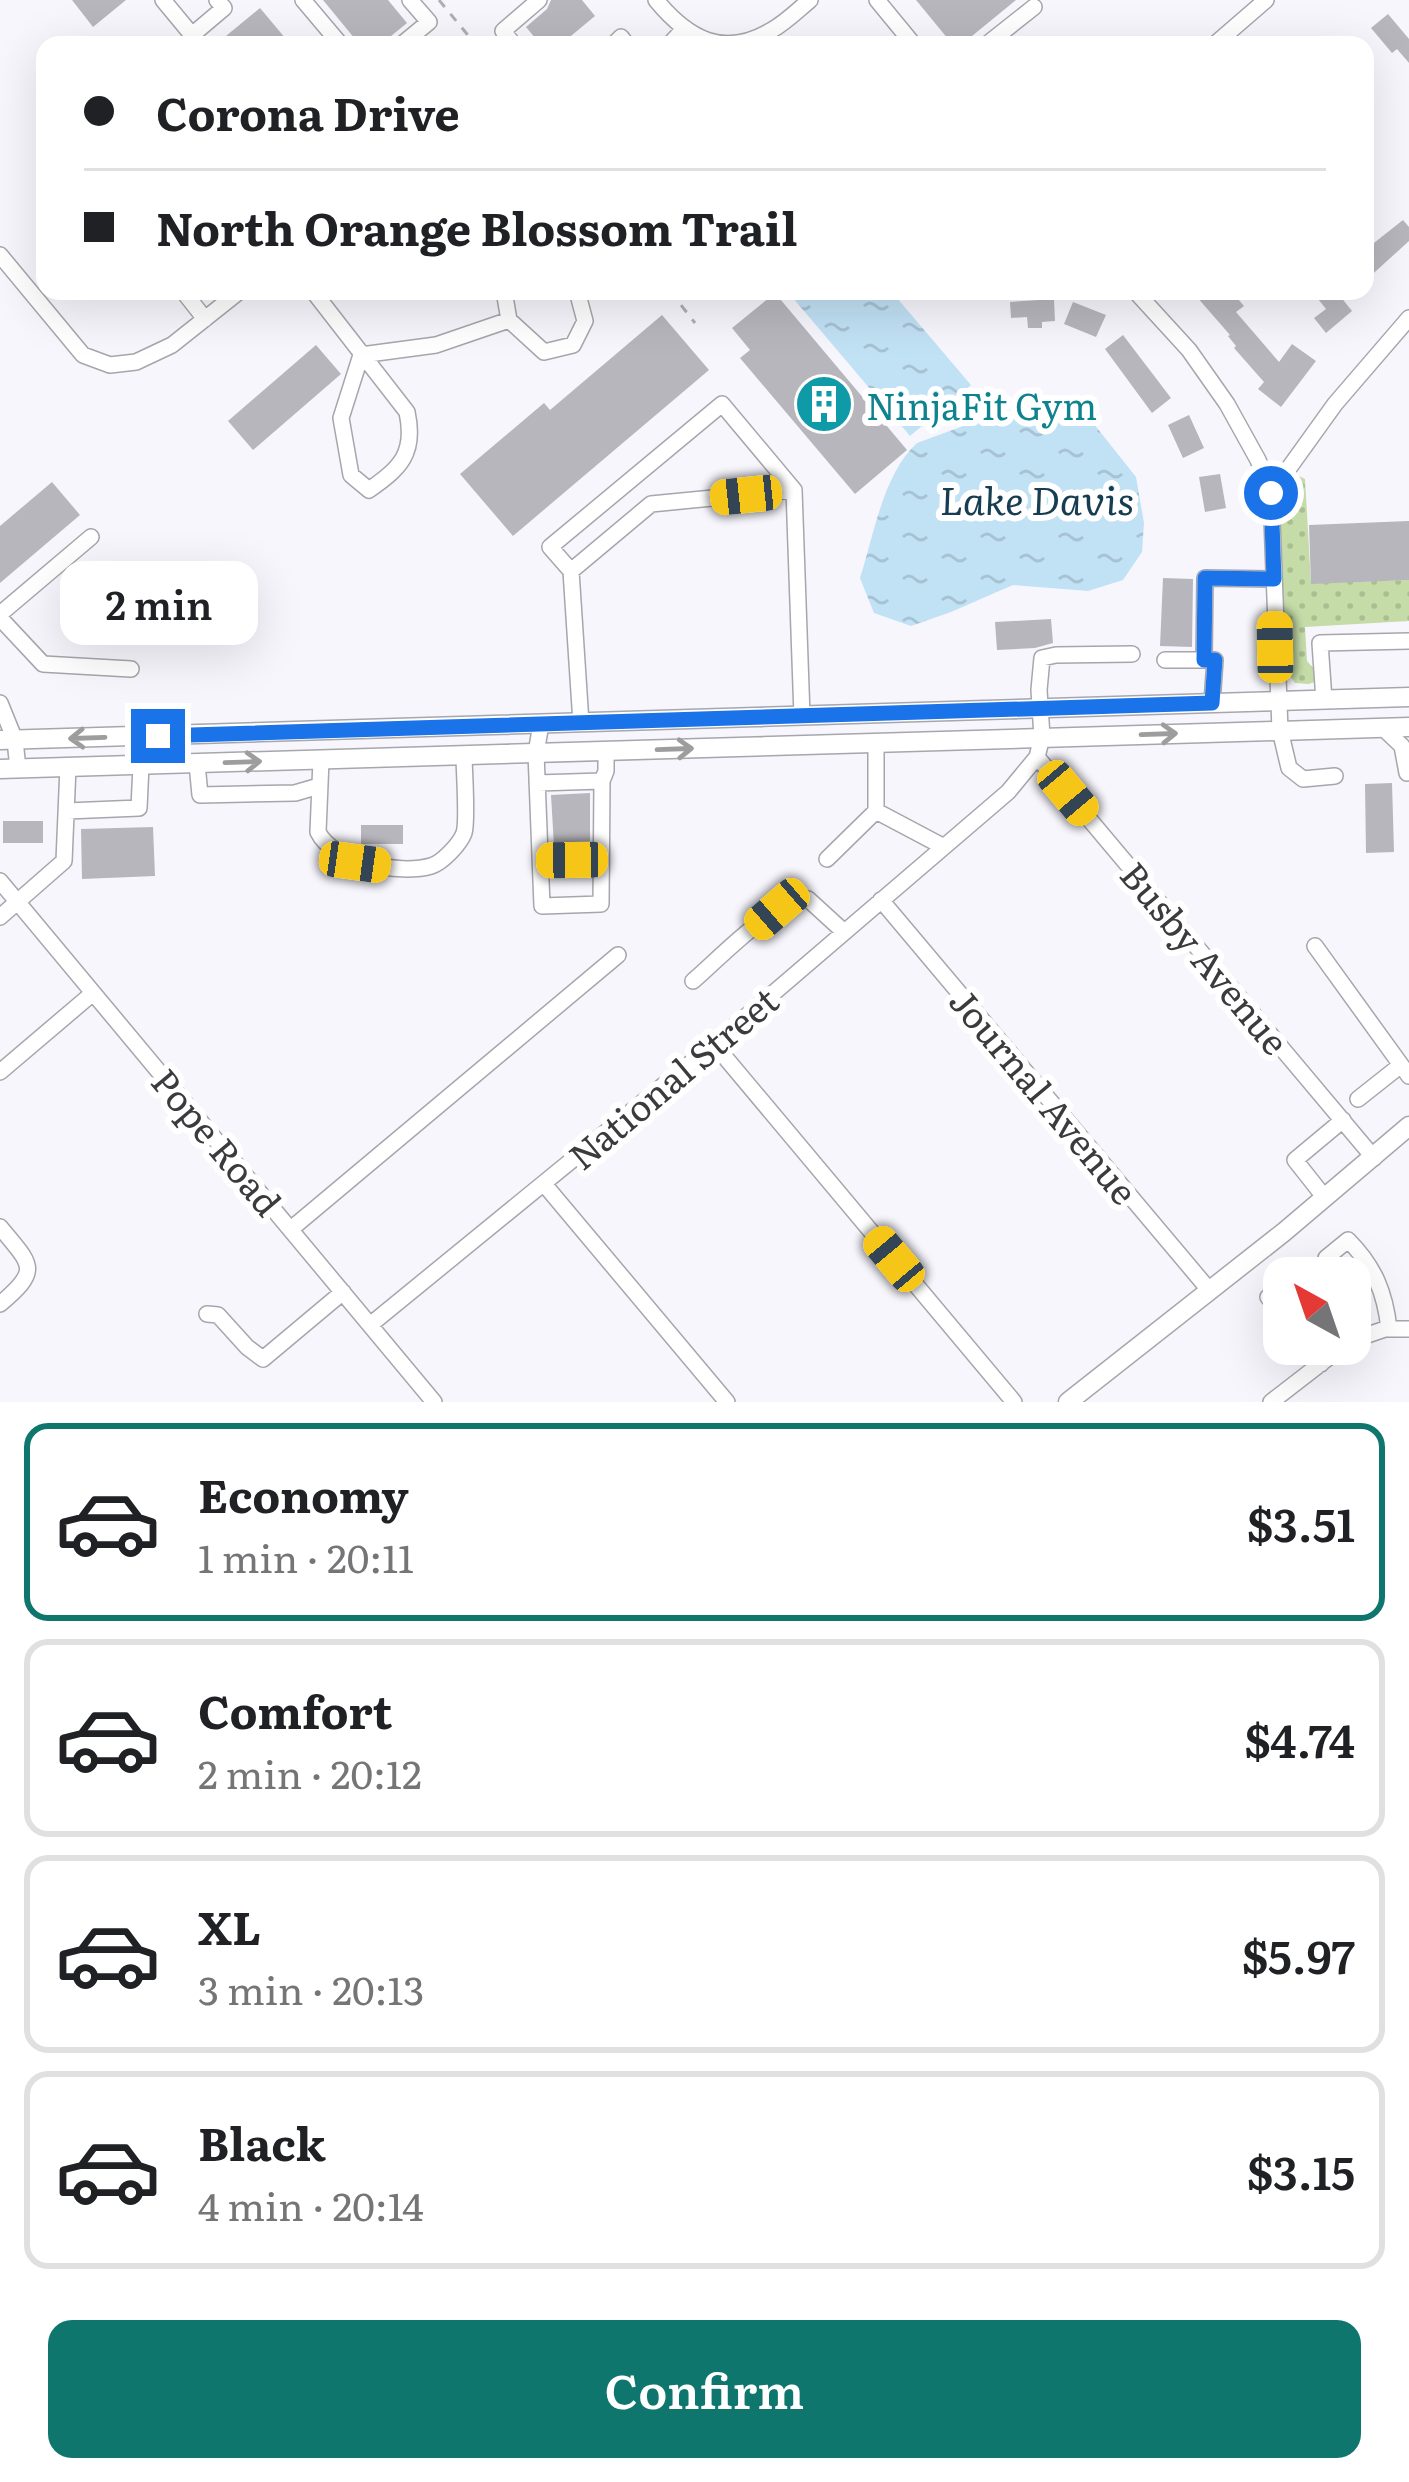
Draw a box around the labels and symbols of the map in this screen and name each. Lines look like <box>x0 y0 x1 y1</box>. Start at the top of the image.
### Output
building icon: NinjaFit Gym <box>793 373 855 435</box>
place label: NinjaFit Gym <box>866 378 1097 431</box>
route start <box>1244 466 1298 520</box>
water label: Lake Davis <box>940 469 1134 527</box>
car <box>708 473 784 517</box>
callout: 2 min <box>59 562 257 646</box>
car <box>1256 611 1294 683</box>
route end <box>131 709 185 763</box>
one-way arrow <box>1139 722 1178 745</box>
one-way arrow <box>68 726 107 749</box>
one-way arrow <box>655 737 694 760</box>
one-way arrow <box>223 751 262 774</box>
car <box>1031 754 1105 832</box>
car <box>317 839 393 885</box>
car <box>536 841 608 879</box>
street label: Busby Avenue <box>1109 849 1303 1065</box>
car <box>738 872 816 946</box>
street label: National Street <box>556 973 789 1181</box>
street label: Journal Avenue <box>938 975 1152 1215</box>
street label: Pope Road <box>141 1056 295 1226</box>
car <box>857 1220 931 1298</box>
north arrow <box>1263 1257 1371 1365</box>

